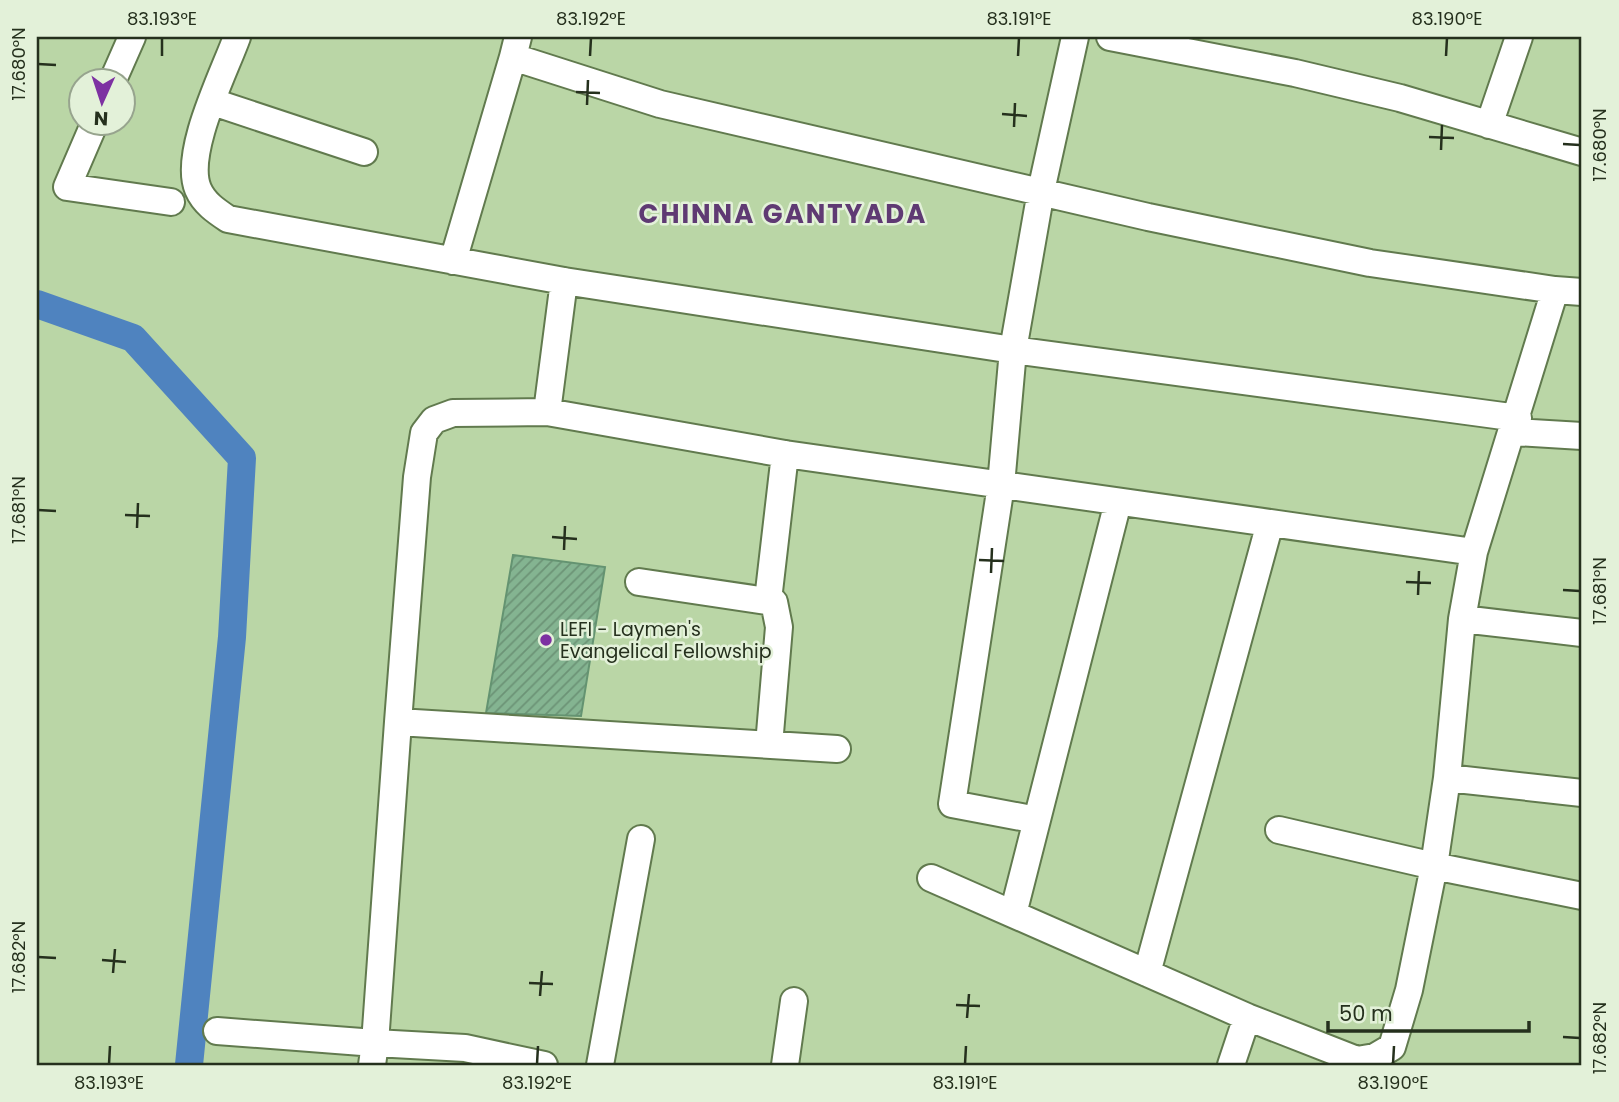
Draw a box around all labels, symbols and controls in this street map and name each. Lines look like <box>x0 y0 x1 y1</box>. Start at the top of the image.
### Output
text: 83.193°E <box>127 6 197 31</box>
text: 83.192°E <box>556 6 626 31</box>
text: 83.191°E <box>986 6 1052 31</box>
text: 83.190°E <box>1412 6 1482 31</box>
text: 17.680°N <box>6 27 31 101</box>
north arrow <box>66 66 136 136</box>
text: N <box>93 105 109 132</box>
text: 17.680°N <box>1587 108 1612 182</box>
district label: CHINNA GANTYADA <box>639 196 927 232</box>
text: 17.681°N <box>6 476 31 544</box>
text: 17.681°N <box>1587 557 1612 625</box>
place label: LEFI - Laymen's Evangelical Fellowship <box>560 616 772 665</box>
marker: LEFI - Laymen's Evangelical Fellowship <box>538 632 554 648</box>
text: 17.682°N <box>6 921 31 993</box>
scale bar <box>1328 990 1530 1034</box>
text: 50 m <box>1339 999 1393 1028</box>
text: 17.682°N <box>1587 1002 1612 1074</box>
text: 83.193°E <box>74 1070 144 1095</box>
text: 83.192°E <box>502 1070 572 1095</box>
text: 83.191°E <box>932 1070 998 1095</box>
text: 83.190°E <box>1358 1070 1428 1095</box>

